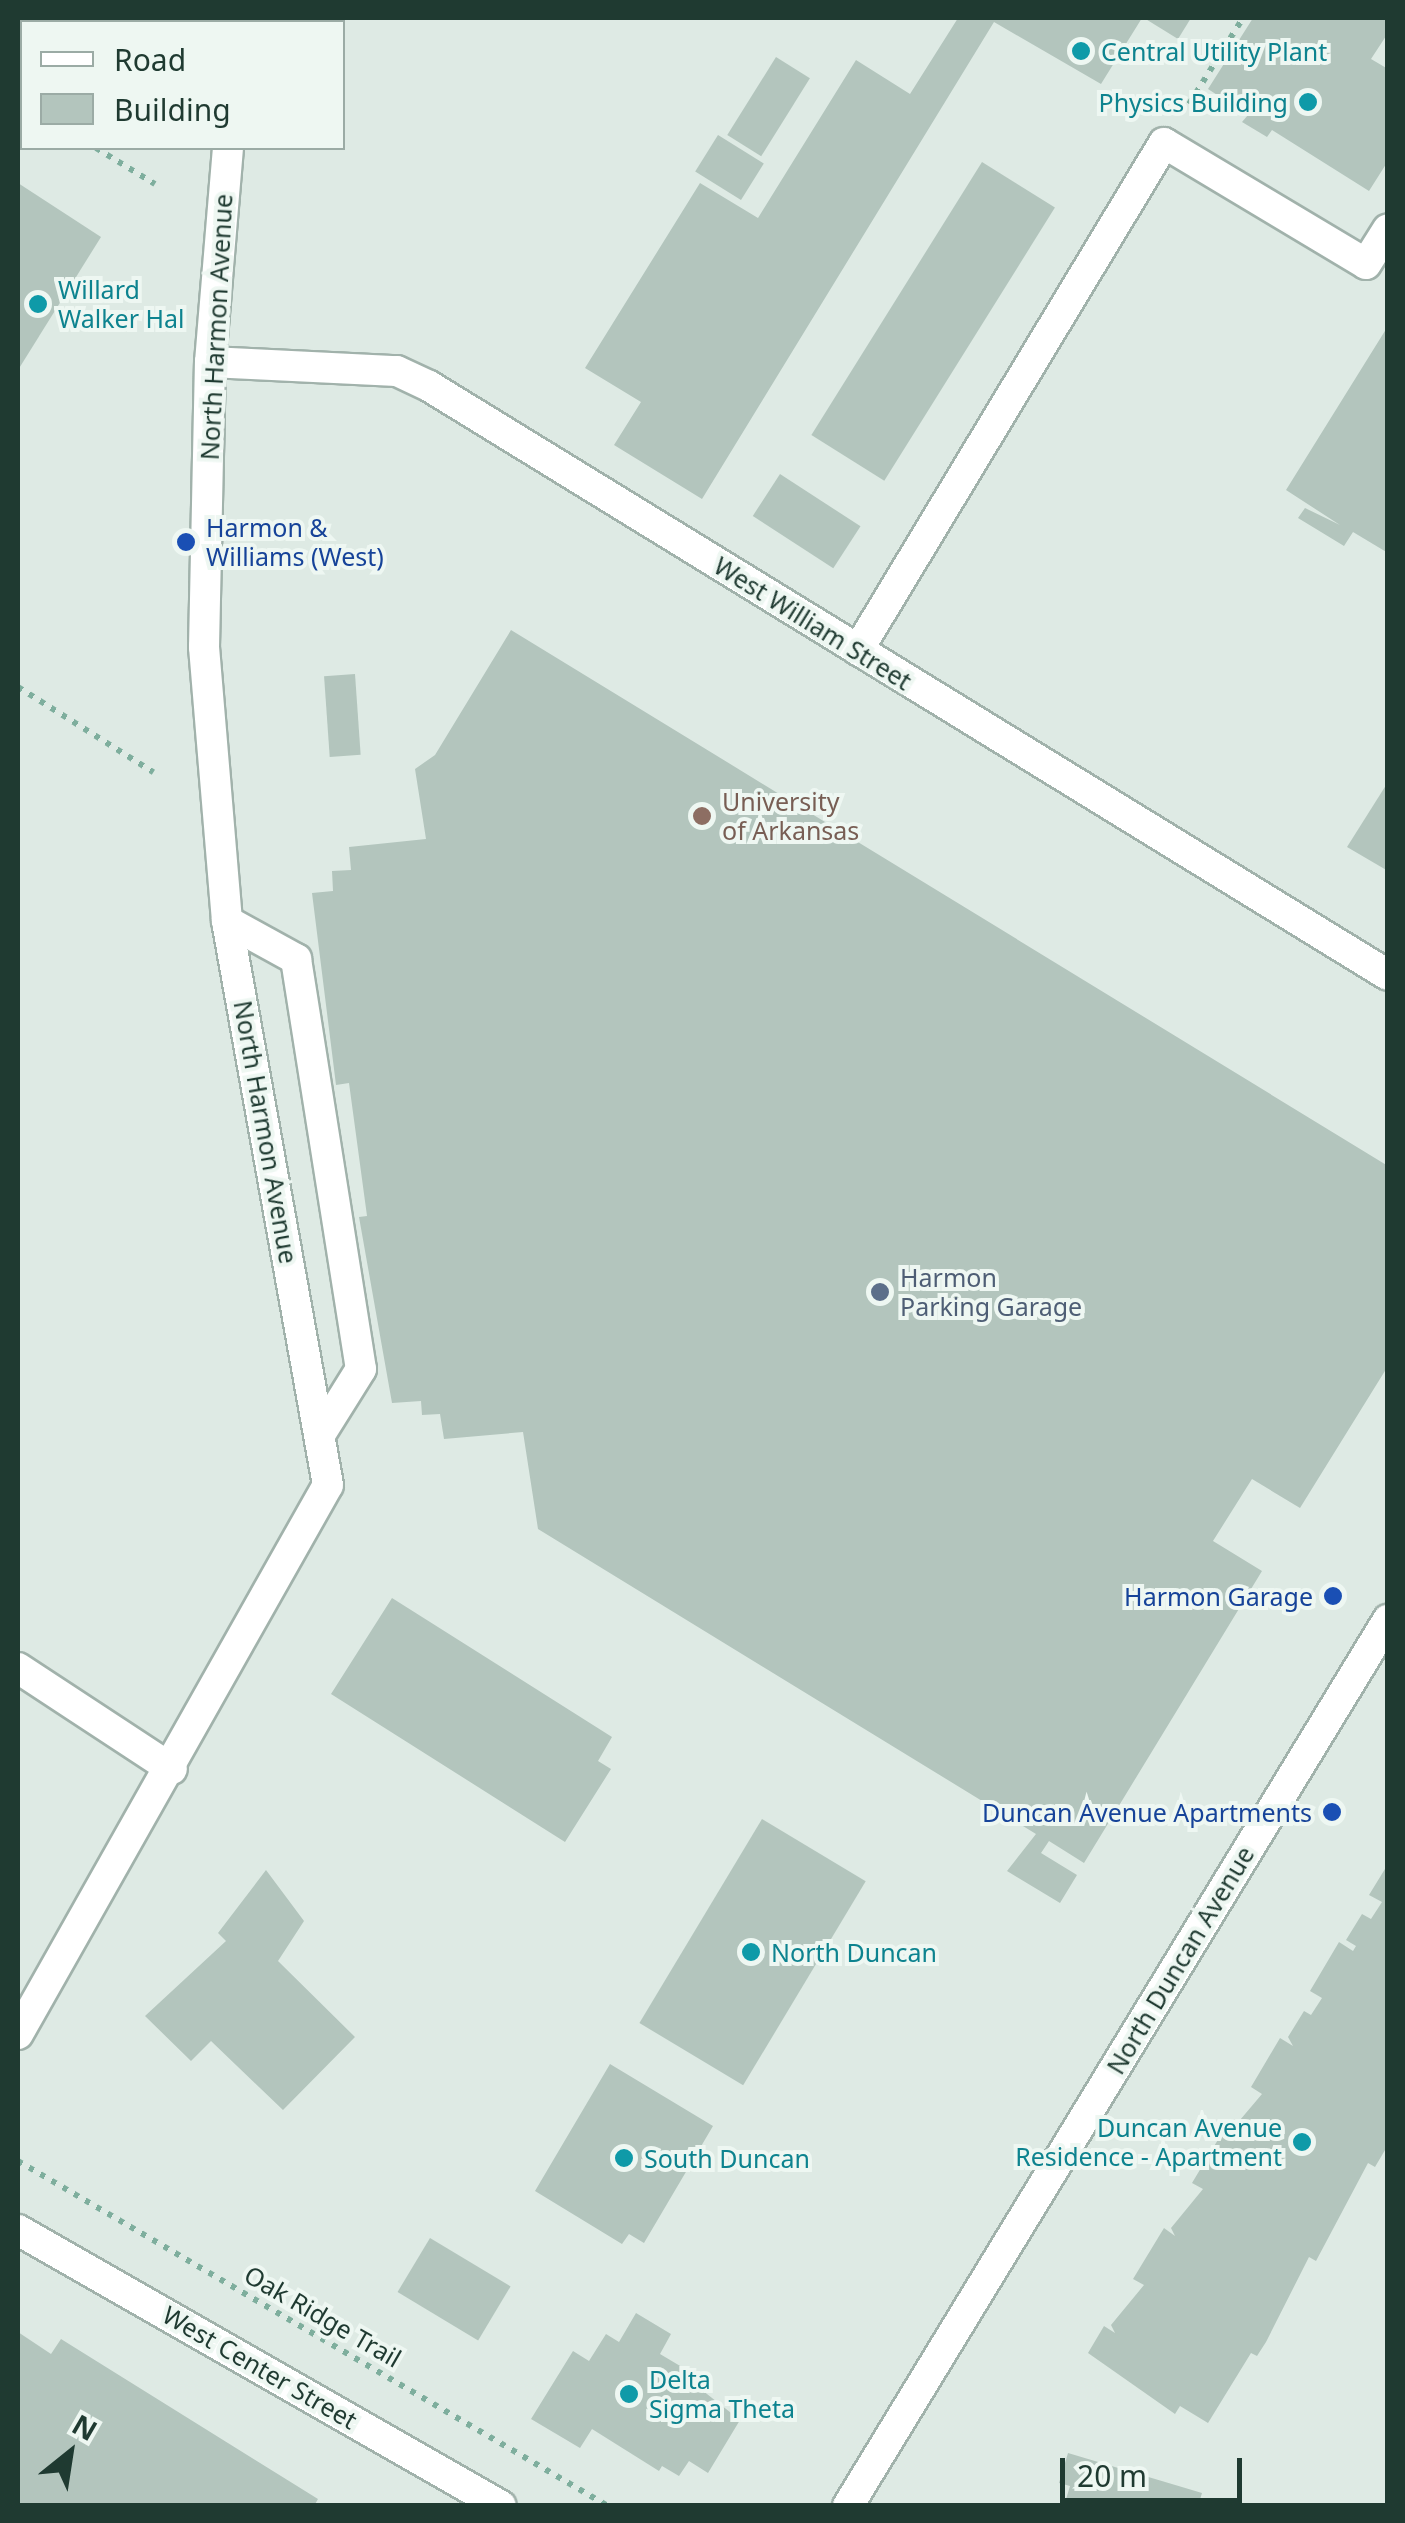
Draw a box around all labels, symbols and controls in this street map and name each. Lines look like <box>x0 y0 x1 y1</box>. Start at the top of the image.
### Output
legend <box>20 20 345 150</box>
place label: Central Utility Plant <box>1101 36 1327 66</box>
text: Road <box>114 39 186 80</box>
marker: Central Utility Plant <box>1070 40 1092 62</box>
place label: Physics Building <box>1099 87 1288 117</box>
text: Building <box>114 89 231 130</box>
marker: Physics Building <box>1297 91 1319 113</box>
street label: North Harmon Avenue <box>194 193 238 461</box>
place label: Willard Walker Hal <box>58 275 184 334</box>
marker: Willard Walker Hal <box>27 293 49 315</box>
place label: Harmon & Williams (West) <box>206 513 384 572</box>
marker: Harmon & Williams (West) <box>175 531 197 553</box>
street label: West William Street <box>709 550 917 696</box>
place label: University of Arkansas <box>722 787 859 846</box>
marker: University of Arkansas <box>691 805 713 827</box>
street label: North Harmon Avenue <box>228 998 304 1266</box>
place label: Harmon Parking Garage <box>900 1263 1082 1322</box>
marker: Harmon Parking Garage <box>869 1281 891 1303</box>
place label: Harmon Garage <box>1124 1581 1313 1611</box>
marker: Harmon Garage <box>1322 1585 1344 1607</box>
place label: Duncan Avenue Apartments <box>982 1797 1312 1827</box>
marker: Duncan Avenue Apartments <box>1321 1801 1343 1823</box>
street label: North Duncan Avenue <box>1100 1841 1260 2079</box>
place label: North Duncan <box>771 1937 937 1967</box>
marker: North Duncan <box>740 1941 762 1963</box>
place label: Duncan Avenue Residence - Apartment <box>1015 2113 1282 2172</box>
marker: Duncan Avenue Residence - Apartment <box>1291 2131 1313 2153</box>
place label: South Duncan <box>644 2143 810 2173</box>
marker: South Duncan <box>613 2147 635 2169</box>
street label: Oak Ridge Trail <box>239 2259 407 2373</box>
street label: West Center Street <box>157 2299 363 2435</box>
place label: Delta Sigma Theta <box>649 2365 795 2424</box>
marker: Delta Sigma Theta <box>618 2383 640 2405</box>
north arrow <box>20 2403 120 2503</box>
text: N <box>66 2405 104 2449</box>
scale bar <box>1065 2438 1248 2500</box>
text: 20 m <box>1077 2455 1147 2496</box>

